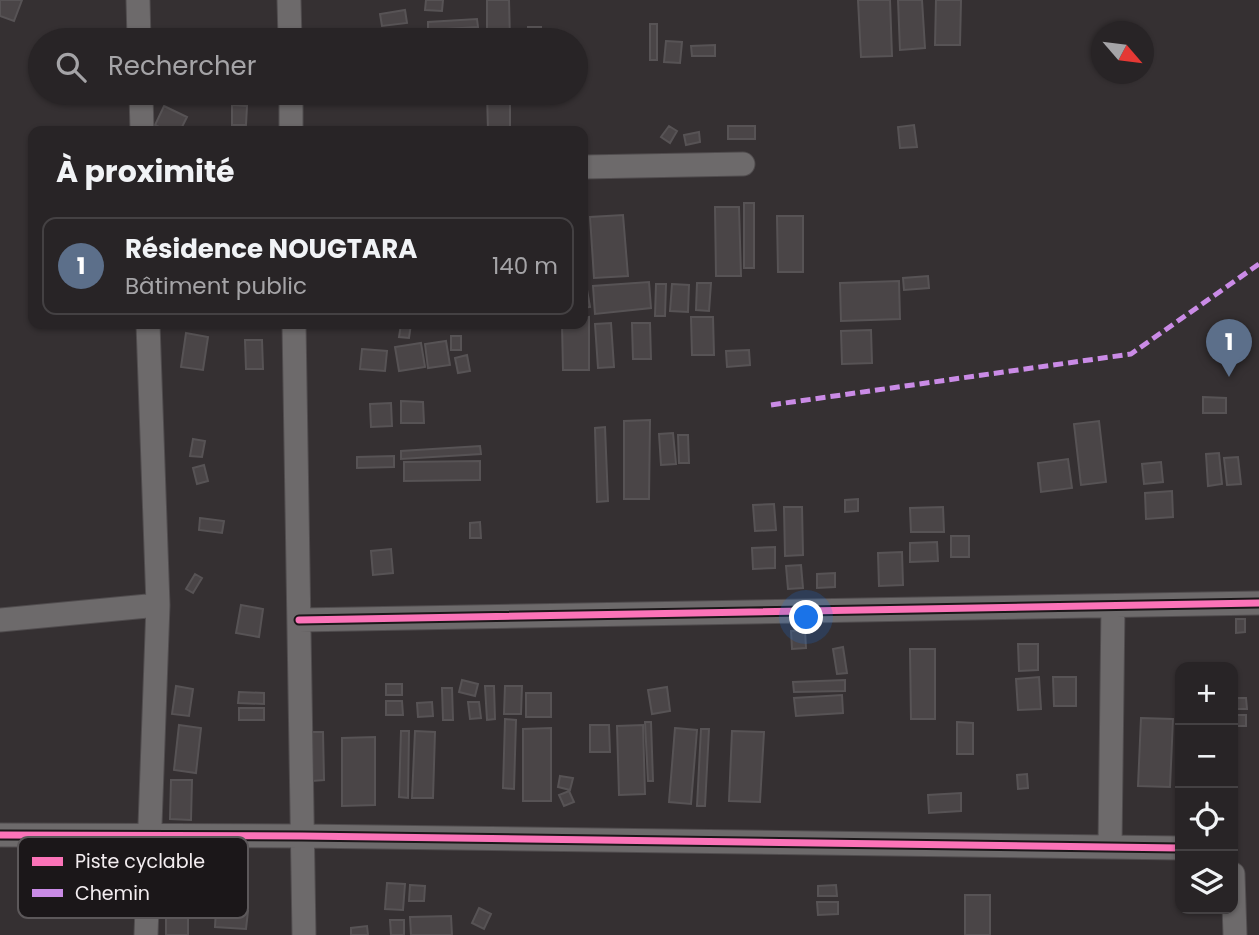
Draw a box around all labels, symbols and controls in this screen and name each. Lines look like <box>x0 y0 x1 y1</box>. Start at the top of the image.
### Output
north arrow <box>1091 21 1154 84</box>
search box <box>28 28 588 105</box>
icon: search <box>52 48 90 86</box>
text: Rechercher <box>108 48 256 84</box>
text: À proximité <box>56 150 235 193</box>
text: Résidence NOUGTARA <box>125 231 417 267</box>
text: 1 <box>77 250 85 282</box>
text: 140 m <box>492 250 558 282</box>
text: Bâtiment public <box>125 270 307 302</box>
pin: 1 <box>1206 319 1252 377</box>
your location <box>789 600 823 634</box>
map controls <box>1175 662 1238 914</box>
button: + <box>1175 662 1238 725</box>
button: − <box>1175 725 1238 788</box>
button: locate <box>1175 788 1238 851</box>
legend <box>18 837 248 918</box>
text: Piste cyclable <box>75 848 205 875</box>
button: layers <box>1175 851 1238 914</box>
text: Chemin <box>75 880 150 907</box>

